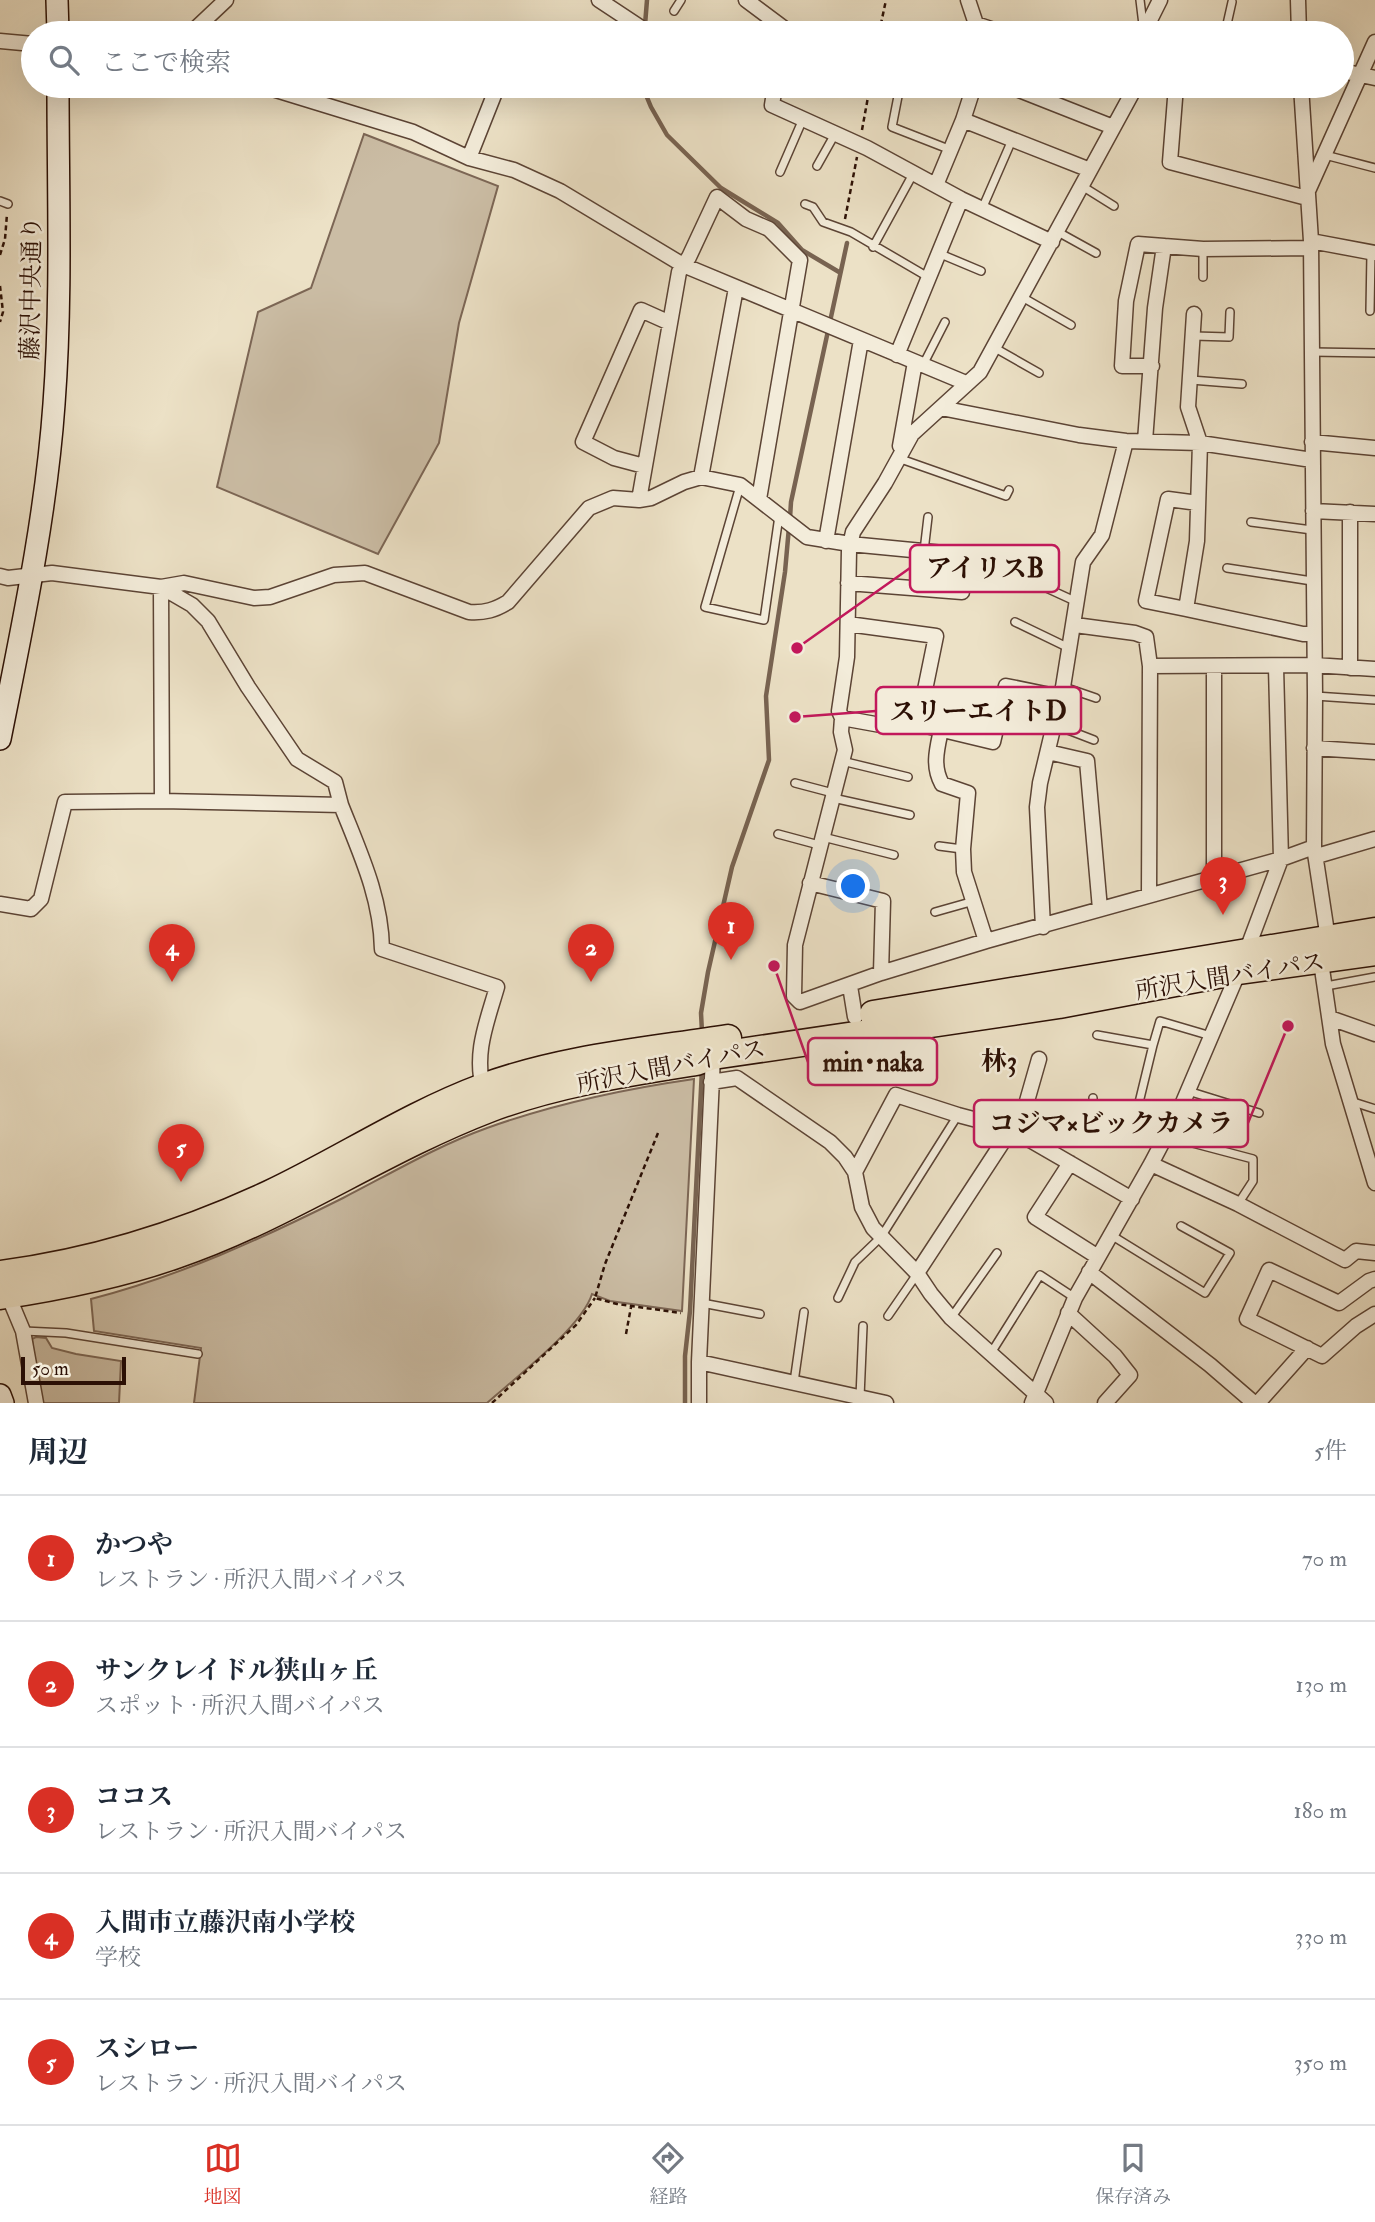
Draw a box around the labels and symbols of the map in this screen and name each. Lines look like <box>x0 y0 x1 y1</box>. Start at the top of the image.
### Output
street label: 藤沢中央通り <box>15 216 48 360</box>
callout: アイリスB <box>910 545 1059 592</box>
text: アイリスB <box>926 553 1044 585</box>
callout: スリーエイトD <box>876 687 1081 734</box>
text: スリーエイトD <box>889 696 1067 728</box>
pin: 3 <box>1200 857 1246 915</box>
your location <box>836 869 870 903</box>
pin: 1 <box>708 902 754 960</box>
pin: 4 <box>149 924 195 982</box>
pin: 2 <box>568 924 614 982</box>
street label: 所沢入間バイパス <box>1133 946 1327 1007</box>
street label: 所沢入間バイパス <box>574 1033 768 1100</box>
callout: min･naka <box>808 1038 937 1085</box>
district label: 林3 <box>981 1046 1017 1078</box>
text: min･naka <box>823 1047 925 1079</box>
callout: コジマ×ビックカメラ <box>974 1100 1248 1147</box>
text: コジマ×ビックカメラ <box>989 1108 1233 1140</box>
pin: 5 <box>158 1124 204 1182</box>
scale bar <box>21 1354 126 1386</box>

